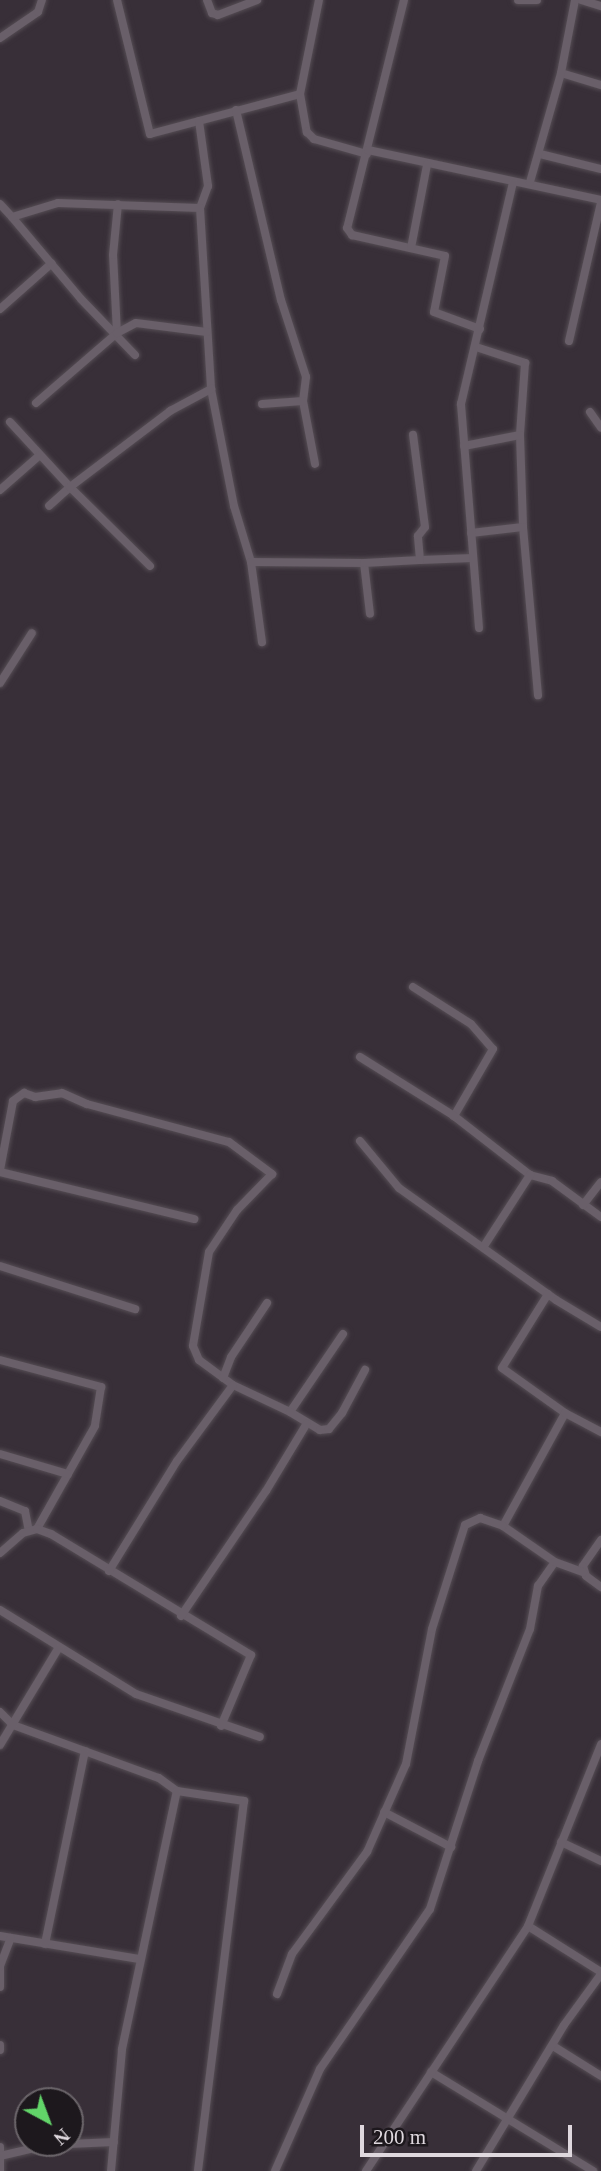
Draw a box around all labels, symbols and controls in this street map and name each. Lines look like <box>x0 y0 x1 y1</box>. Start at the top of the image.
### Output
north arrow <box>14 2087 84 2157</box>
scale bar <box>363 2112 575 2156</box>
text: N <box>50 2124 74 2149</box>
text: 200 m <box>373 2125 426 2149</box>

